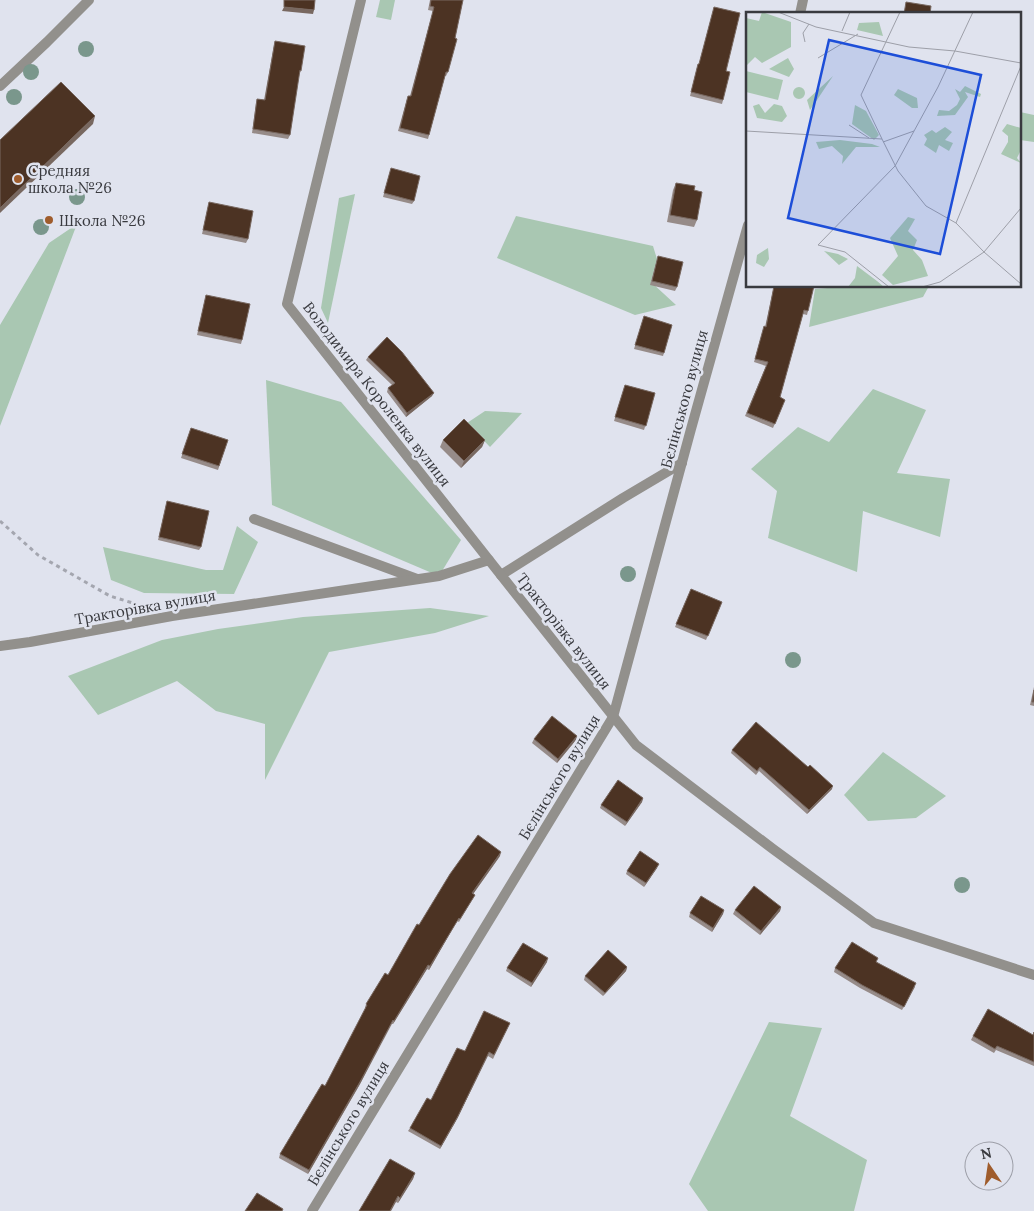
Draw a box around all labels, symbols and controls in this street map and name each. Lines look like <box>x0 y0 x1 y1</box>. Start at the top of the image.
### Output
inset map <box>746 12 1022 288</box>
place label: Средняя школа №26 <box>28 161 112 197</box>
marker: Средняя школа №26 <box>12 173 24 185</box>
place label: Школа №26 <box>59 211 145 230</box>
marker: Школа №26 <box>43 214 55 226</box>
street label: Володимира Короленка вулиця <box>299 298 455 490</box>
street label: Бєлінського вулиця <box>656 328 712 470</box>
street label: Тракторівка вулиця <box>513 569 615 693</box>
street label: Тракторівка вулиця <box>73 585 217 629</box>
street label: Бєлінського вулиця <box>514 711 604 843</box>
street label: Бєлінського вулиця <box>303 1057 393 1189</box>
north arrow <box>964 1141 1014 1191</box>
text: N <box>979 1143 994 1163</box>

